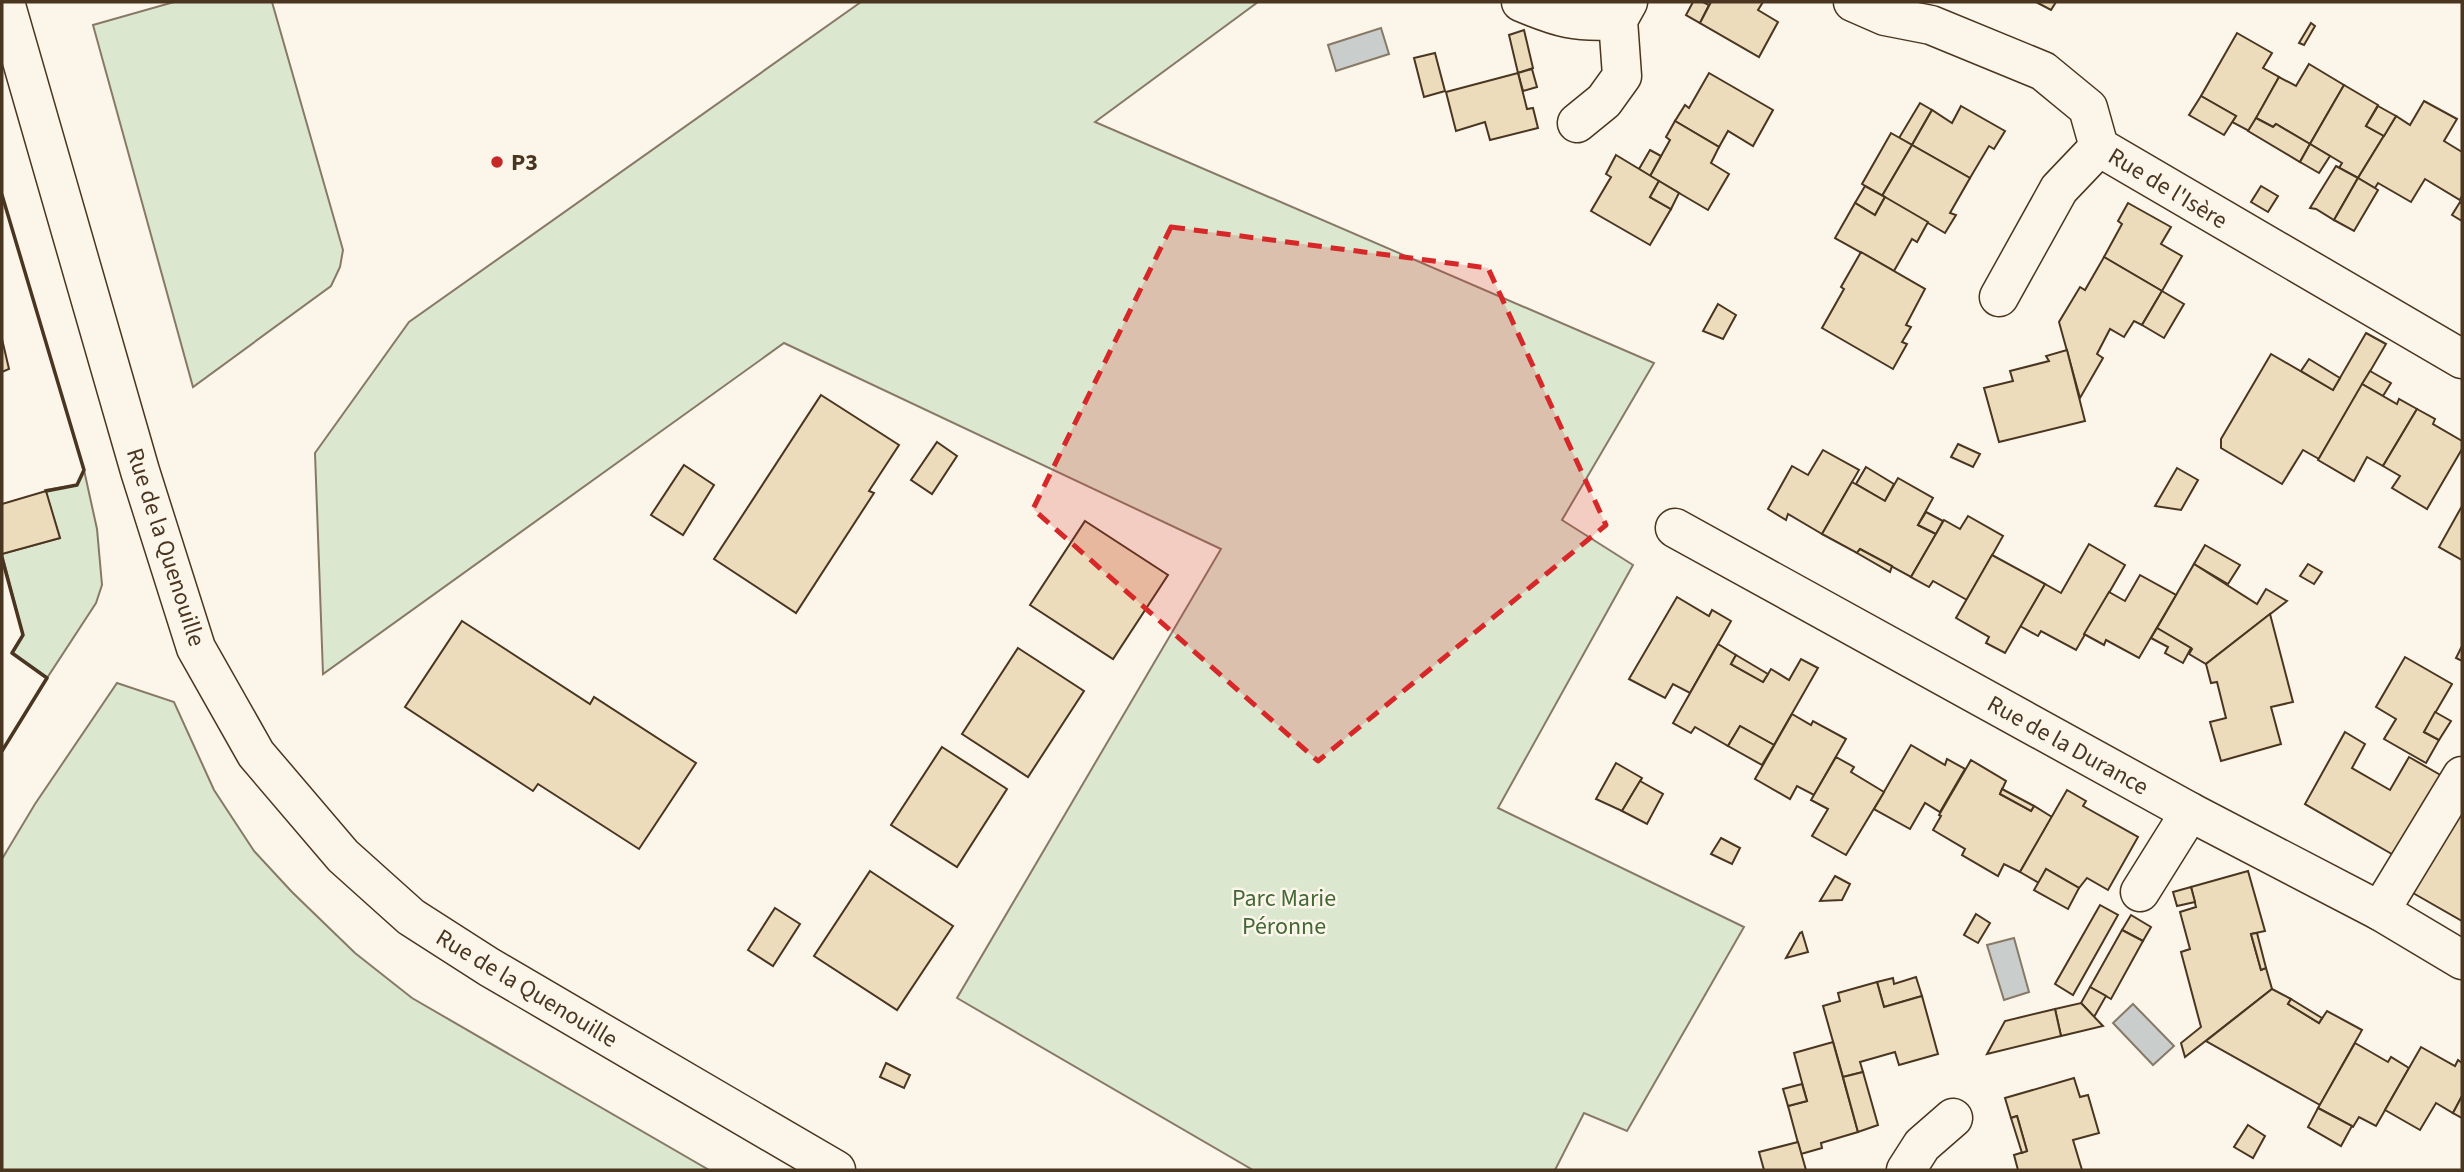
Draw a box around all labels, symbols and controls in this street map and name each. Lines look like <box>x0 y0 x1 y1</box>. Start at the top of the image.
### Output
street label: Rue de l'Isère <box>2101 139 2234 238</box>
place label: P3 <box>511 145 538 180</box>
marker: P3 <box>489 154 505 170</box>
street label: Rue de la Quenouille <box>117 444 214 651</box>
street label: Rue de la Durance <box>1981 687 2155 804</box>
park label: Parc Marie Péronne <box>1232 881 1336 944</box>
street label: Rue de la Quenouille <box>429 920 624 1057</box>

